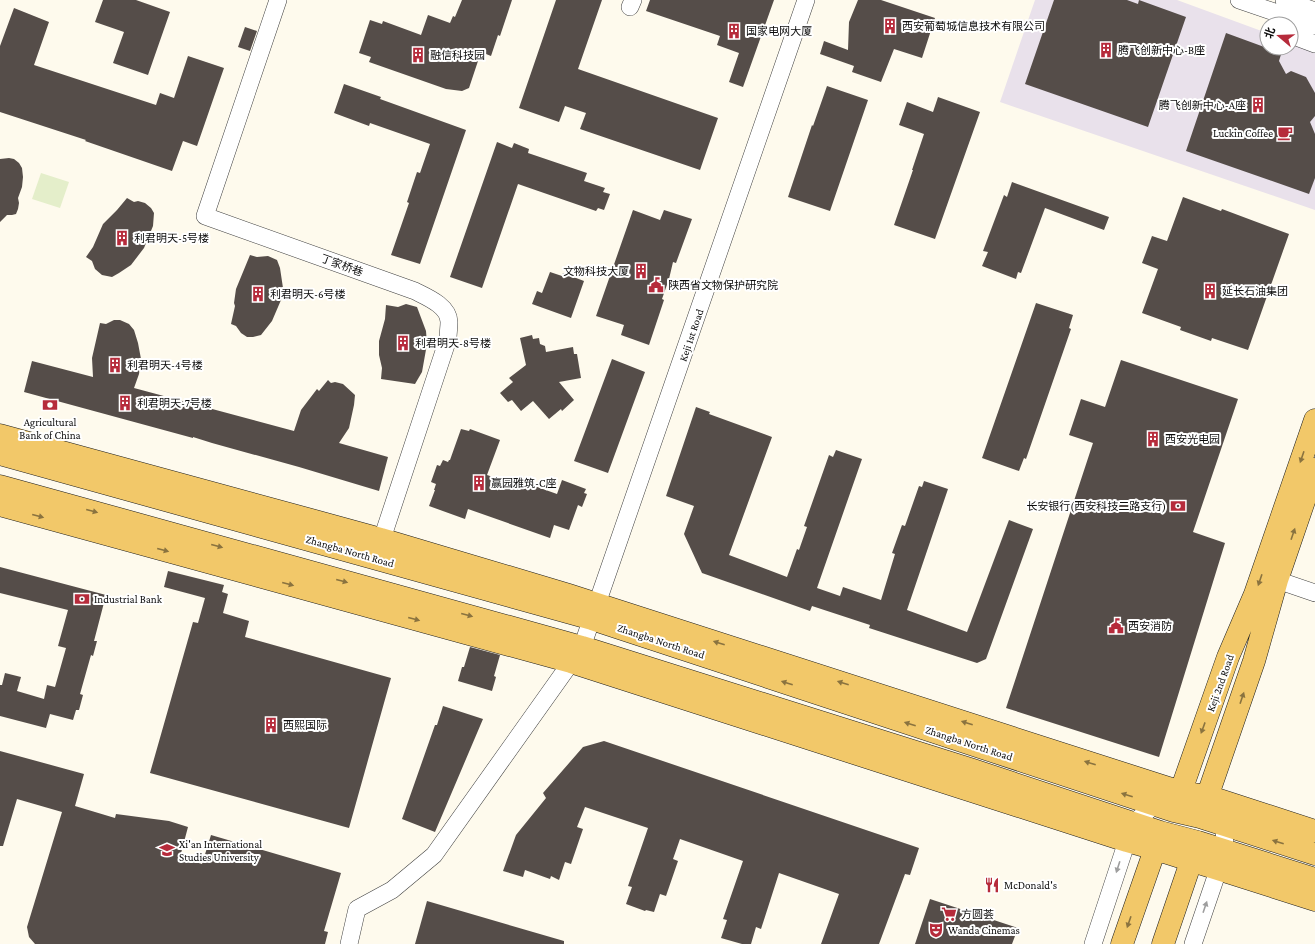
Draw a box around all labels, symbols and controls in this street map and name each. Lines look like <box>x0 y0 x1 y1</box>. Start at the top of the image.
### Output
north arrow <box>1259 16 1299 56</box>
building icon: 西安葡萄城信息技术有限公司 <box>881 17 899 35</box>
place label: 西安葡萄城信息技术有限公司 <box>902 20 1045 32</box>
building icon: 国家电网大厦 <box>725 22 743 40</box>
place label: 国家电网大厦 <box>746 25 812 37</box>
text: 北 <box>1262 26 1277 40</box>
building icon: 腾飞创新中心-B座 <box>1097 41 1115 59</box>
place label: 腾飞创新中心-B座 <box>1118 44 1205 56</box>
building icon: 融信科技园 <box>409 46 427 64</box>
place label: 融信科技园 <box>430 49 485 61</box>
building icon: 腾飞创新中心-A座 <box>1249 96 1267 114</box>
place label: 腾飞创新中心-A座 <box>1159 99 1246 111</box>
cafe icon: Luckin Coffee <box>1276 124 1294 142</box>
place label: Luckin Coffee <box>1213 127 1273 139</box>
building icon: 利君明天-5号楼 <box>113 229 131 247</box>
place label: 利君明天-5号楼 <box>134 232 209 244</box>
street label: 丁家桥巷 <box>319 252 365 278</box>
building icon: 文物科技大厦 <box>632 262 650 280</box>
place label: 文物科技大厦 <box>563 265 629 277</box>
public building icon: 陕西省文物保护研究院 <box>647 276 665 294</box>
place label: 陕西省文物保护研究院 <box>668 279 778 291</box>
building icon: 延长石油集团 <box>1201 282 1219 300</box>
building icon: 利君明天-6号楼 <box>249 285 267 303</box>
place label: 延长石油集团 <box>1222 285 1288 297</box>
place label: 利君明天-6号楼 <box>270 288 346 300</box>
street label: Keji 1st Road <box>676 307 707 363</box>
building icon: 利君明天-8号楼 <box>394 334 412 352</box>
place label: 利君明天-8号楼 <box>415 337 491 349</box>
building icon: 利君明天-4号楼 <box>106 356 124 374</box>
place label: 利君明天-4号楼 <box>127 359 203 371</box>
building icon: 利君明天-7号楼 <box>116 394 134 412</box>
bank icon: Agricultural Bank of China <box>41 396 59 414</box>
place label: 利君明天-7号楼 <box>137 397 212 409</box>
place label: Agricultural Bank of China <box>19 416 81 441</box>
building icon: 西安光电园 <box>1144 430 1162 448</box>
place label: 西安光电园 <box>1165 433 1220 445</box>
one-way arrow <box>1299 452 1305 464</box>
building icon: 赢园雅筑-C座 <box>470 474 488 492</box>
place label: 赢园雅筑-C座 <box>491 477 557 489</box>
bank icon: 长安银行(西安科技二路支行) <box>1169 497 1187 515</box>
place label: 长安银行(西安科技二路支行) <box>1026 500 1166 513</box>
one-way arrow <box>86 508 98 514</box>
one-way arrow <box>31 513 44 519</box>
one-way arrow <box>1290 527 1296 539</box>
street label: Zhangba North Road <box>304 533 396 570</box>
one-way arrow <box>211 543 223 549</box>
one-way arrow <box>157 547 169 553</box>
one-way arrow <box>1257 575 1263 587</box>
one-way arrow <box>336 578 348 584</box>
one-way arrow <box>282 582 295 588</box>
bank icon: Industrial Bank <box>73 590 91 608</box>
place label: Industrial Bank <box>94 593 163 605</box>
one-way arrow <box>462 612 474 618</box>
one-way arrow <box>408 616 420 622</box>
public building icon: 西安消防 <box>1107 617 1125 635</box>
place label: 西安消防 <box>1128 620 1172 632</box>
street label: Zhangba North Road <box>615 621 706 662</box>
one-way arrow <box>713 640 725 646</box>
street label: Keji 2nd Road <box>1204 653 1237 714</box>
one-way arrow <box>781 680 793 686</box>
one-way arrow <box>837 680 849 686</box>
one-way arrow <box>1239 691 1245 703</box>
building icon: 西熙国际 <box>262 716 280 734</box>
place label: 西熙国际 <box>283 719 327 731</box>
one-way arrow <box>960 720 972 726</box>
one-way arrow <box>904 721 916 727</box>
one-way arrow <box>1200 722 1206 734</box>
street label: Zhangba North Road <box>923 723 1014 764</box>
one-way arrow <box>1084 760 1096 766</box>
one-way arrow <box>1121 792 1133 798</box>
place label: Xi'an International Studies University <box>179 838 262 864</box>
one-way arrow <box>1272 839 1284 845</box>
school or university icon: Xi'an International Studies University <box>158 841 176 859</box>
one-way arrow <box>1115 861 1121 873</box>
restaurant icon: McDonald's <box>983 876 1001 894</box>
place label: McDonald's <box>1004 879 1057 891</box>
one-way arrow <box>1202 901 1208 913</box>
supermarket icon: 方圆荟 <box>940 905 958 923</box>
place label: 方圆荟 <box>961 908 994 920</box>
one-way arrow <box>1126 917 1132 929</box>
theatre icon: Wanda Cinemas <box>927 921 945 939</box>
place label: Wanda Cinemas <box>948 924 1020 936</box>

